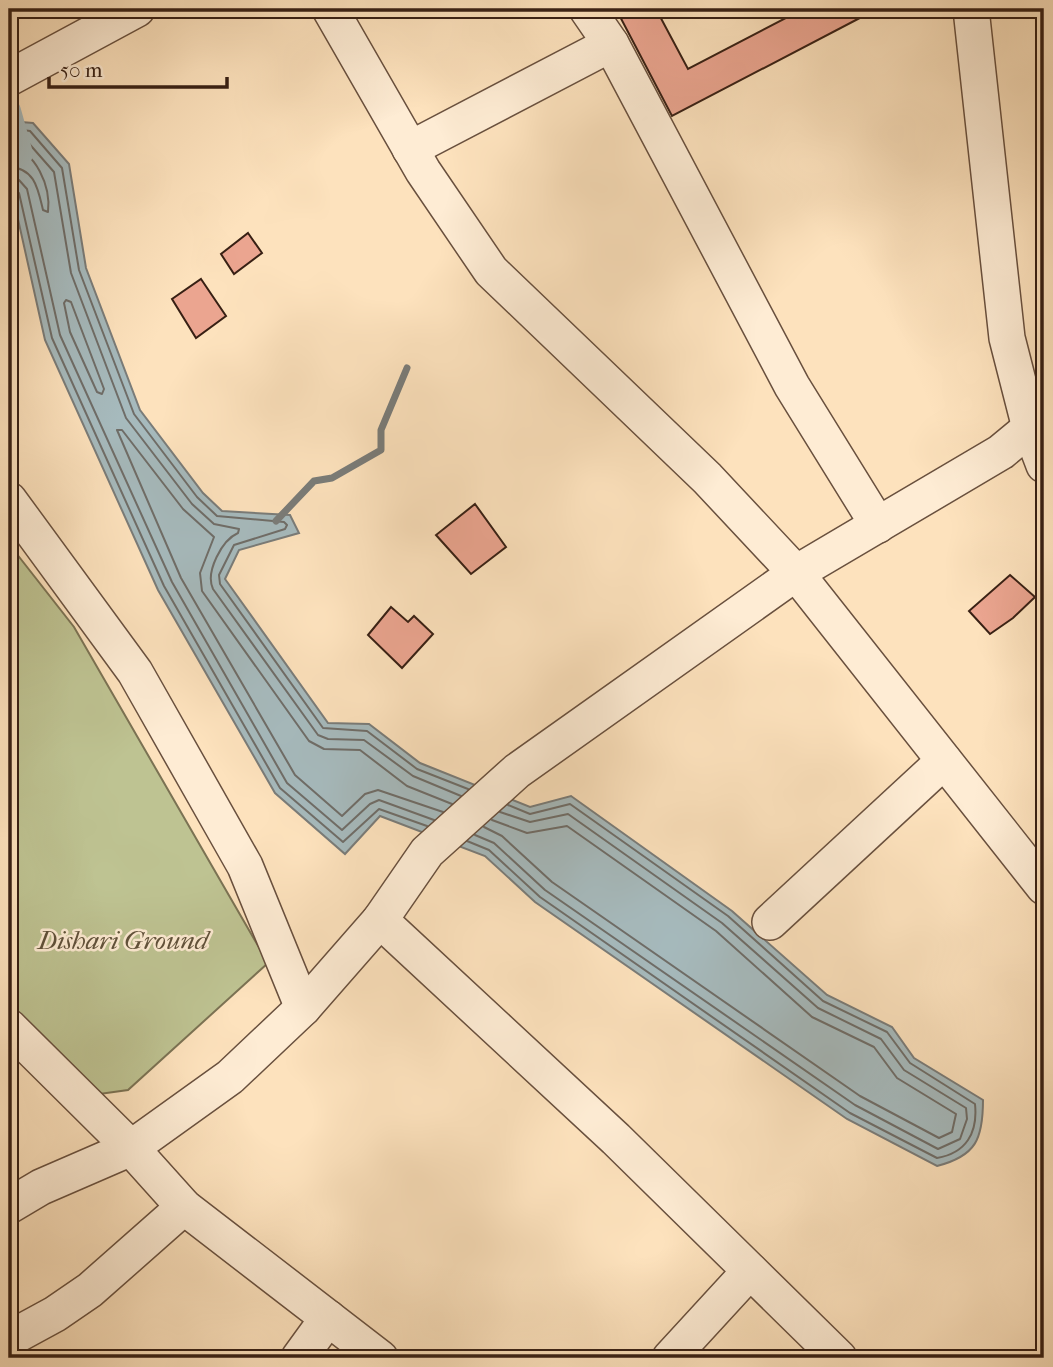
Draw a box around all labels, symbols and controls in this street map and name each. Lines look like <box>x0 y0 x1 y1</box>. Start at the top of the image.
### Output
scale bar <box>49 46 228 90</box>
text: 50 m <box>60 58 103 82</box>
park label: Dishari Ground <box>36 925 212 956</box>

